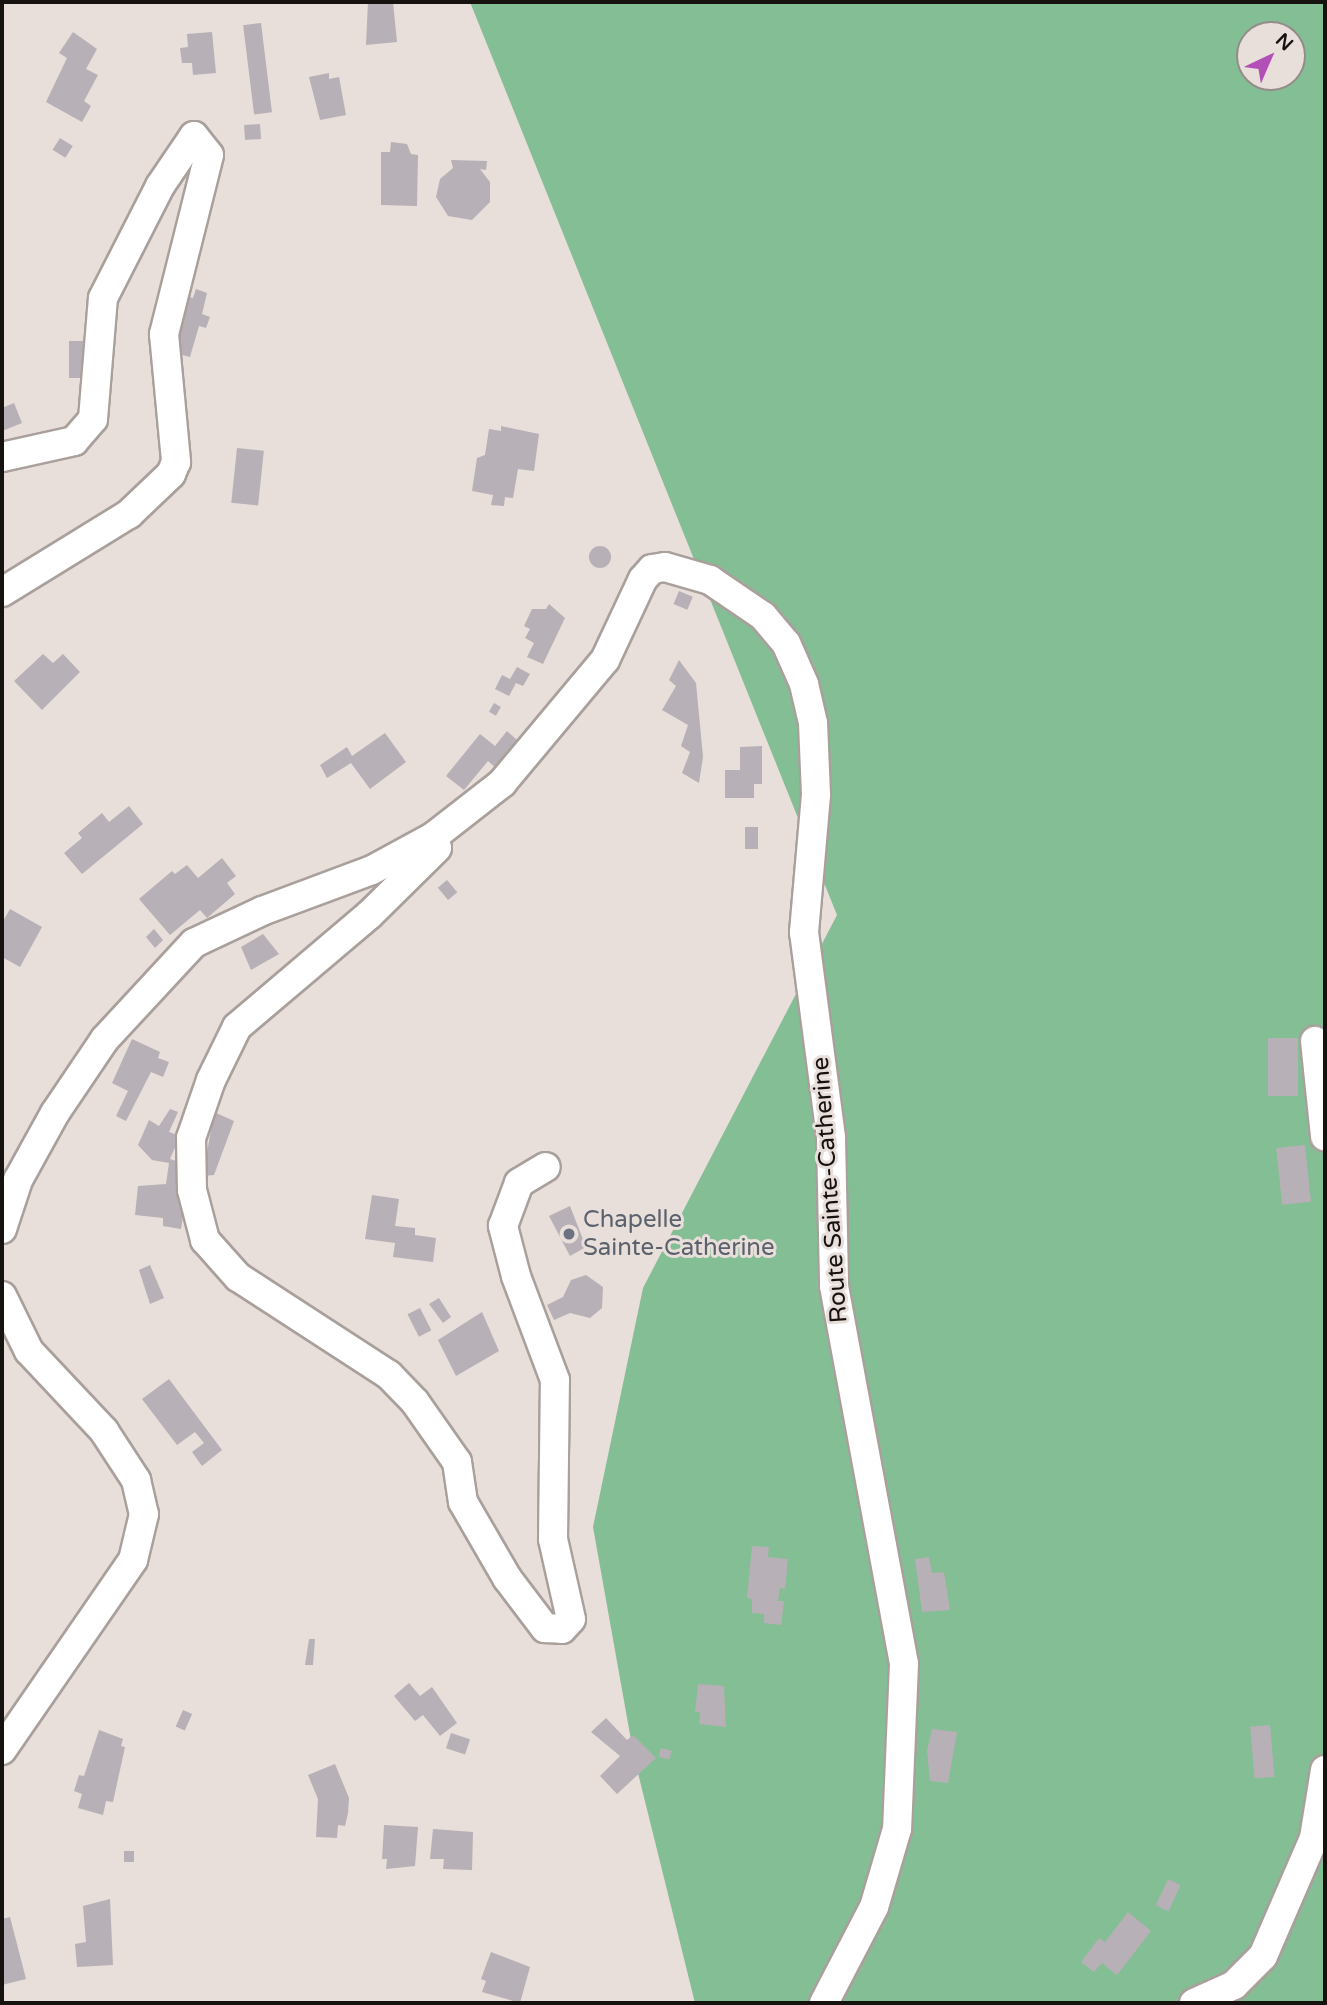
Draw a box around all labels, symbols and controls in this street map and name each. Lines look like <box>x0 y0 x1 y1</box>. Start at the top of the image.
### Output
north arrow <box>1236 21 1306 91</box>
text: N <box>1271 29 1297 56</box>
street label: Route Sainte-Catherine <box>806 1056 854 1324</box>
place label: Chapelle Sainte-Catherine <box>583 1206 775 1262</box>
marker: Chapelle Sainte-Catherine <box>561 1226 577 1242</box>

